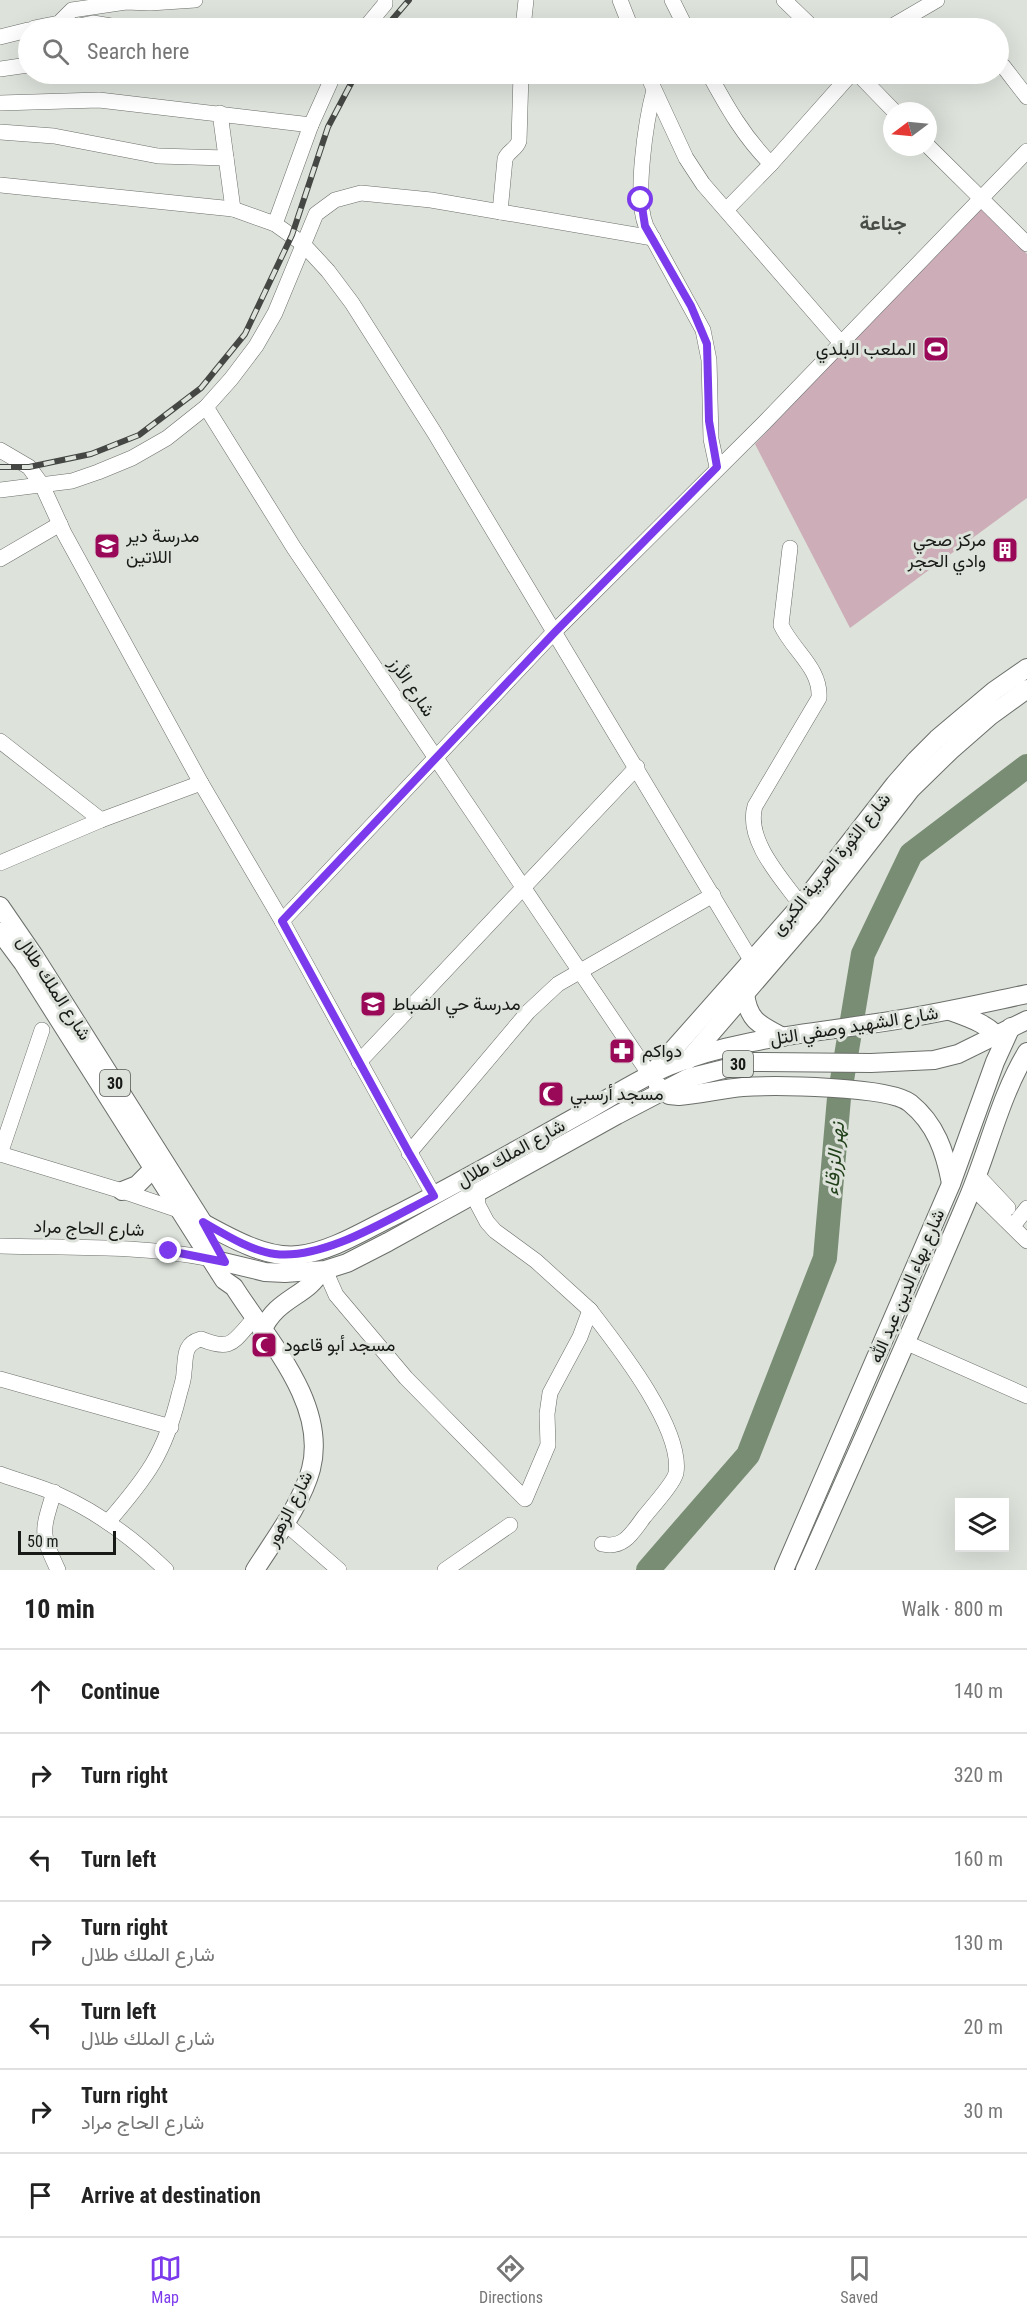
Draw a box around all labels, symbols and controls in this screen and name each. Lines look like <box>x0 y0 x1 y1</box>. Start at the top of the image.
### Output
search box <box>18 18 1009 84</box>
icon: search <box>39 35 72 68</box>
text: Search here <box>87 39 189 64</box>
north arrow <box>883 102 937 156</box>
route start <box>627 186 653 212</box>
district label: جناعة <box>859 211 907 235</box>
sports icon: الملعب البلدي <box>921 334 951 364</box>
place label: الملعب البلدي <box>816 338 916 364</box>
place label: مدرسة دير اللاتين <box>125 525 199 568</box>
place label: مركز صحي وادي الحجر <box>907 529 986 576</box>
school or university icon: مدرسة دير اللاتين <box>92 531 122 561</box>
building icon: مركز صحي وادي الحجر <box>990 535 1020 565</box>
street label: شارع الأرز <box>383 652 440 721</box>
street label: شارع الثورة العربية الكبرى <box>767 788 896 940</box>
street label: شارع الملك طلال <box>11 932 96 1045</box>
school or university icon: مدرسة حي الضباط <box>358 989 388 1019</box>
place label: مدرسة حي الضباط <box>392 993 521 1019</box>
street label: شارع الشهيد وصفي التل <box>768 1002 940 1054</box>
pharmacy icon: دواكم <box>607 1036 637 1066</box>
place label: دواكم <box>642 1040 682 1063</box>
road number: 30 <box>723 1051 753 1077</box>
road number: 30 <box>100 1070 130 1096</box>
mosque icon: مسجد أرسبي <box>536 1079 566 1109</box>
place label: مسجد أرسبي <box>570 1083 663 1109</box>
street label: شارع الملك طلال <box>453 1114 569 1193</box>
water label: نهر الزرقاء <box>819 1120 850 1197</box>
street label: شارع بهاء الدين عبد الله <box>865 1206 950 1367</box>
street label: شارع الحاج مراد <box>33 1215 145 1242</box>
route end <box>155 1237 181 1263</box>
mosque icon: مسجد أبو قاعود <box>249 1330 279 1360</box>
place label: مسجد أبو قاعود <box>284 1334 395 1356</box>
street label: شارع الزهور <box>260 1468 318 1552</box>
map controls <box>955 1498 1009 1552</box>
button: layers <box>955 1498 1009 1552</box>
scale bar <box>18 1528 116 1556</box>
text: 50 m <box>27 1532 59 1551</box>
text: 10 min <box>24 1594 95 1624</box>
text: Walk · 800 m <box>902 1597 1003 1621</box>
icon: ahead <box>24 1675 57 1708</box>
text: Continue <box>81 1679 160 1704</box>
text: 140 m <box>954 1679 1003 1703</box>
icon: right <box>24 1759 57 1792</box>
text: Turn right <box>81 1763 168 1788</box>
text: 320 m <box>954 1763 1003 1787</box>
icon: left <box>24 1843 57 1876</box>
text: Turn left <box>81 1847 156 1872</box>
text: 160 m <box>954 1847 1003 1871</box>
text: Turn right <box>81 1915 168 1940</box>
icon: right <box>24 1927 57 1960</box>
text: 130 m <box>954 1931 1003 1955</box>
text: شارع الملك طلال <box>81 1942 215 1966</box>
text: Turn left <box>81 1999 156 2024</box>
icon: left <box>24 2011 57 2044</box>
text: 20 m <box>964 2015 1003 2039</box>
text: شارع الملك طلال <box>81 2026 215 2050</box>
text: Turn right <box>81 2083 168 2108</box>
icon: right <box>24 2095 57 2128</box>
text: 30 m <box>964 2099 1003 2123</box>
text: شارع الحاج مراد <box>81 2110 204 2134</box>
icon: arrive <box>24 2179 57 2212</box>
text: Arrive at destination <box>81 2183 261 2208</box>
tab: Map <box>149 2252 182 2307</box>
tab: Directions <box>479 2252 543 2307</box>
tab: Saved <box>840 2252 878 2307</box>

